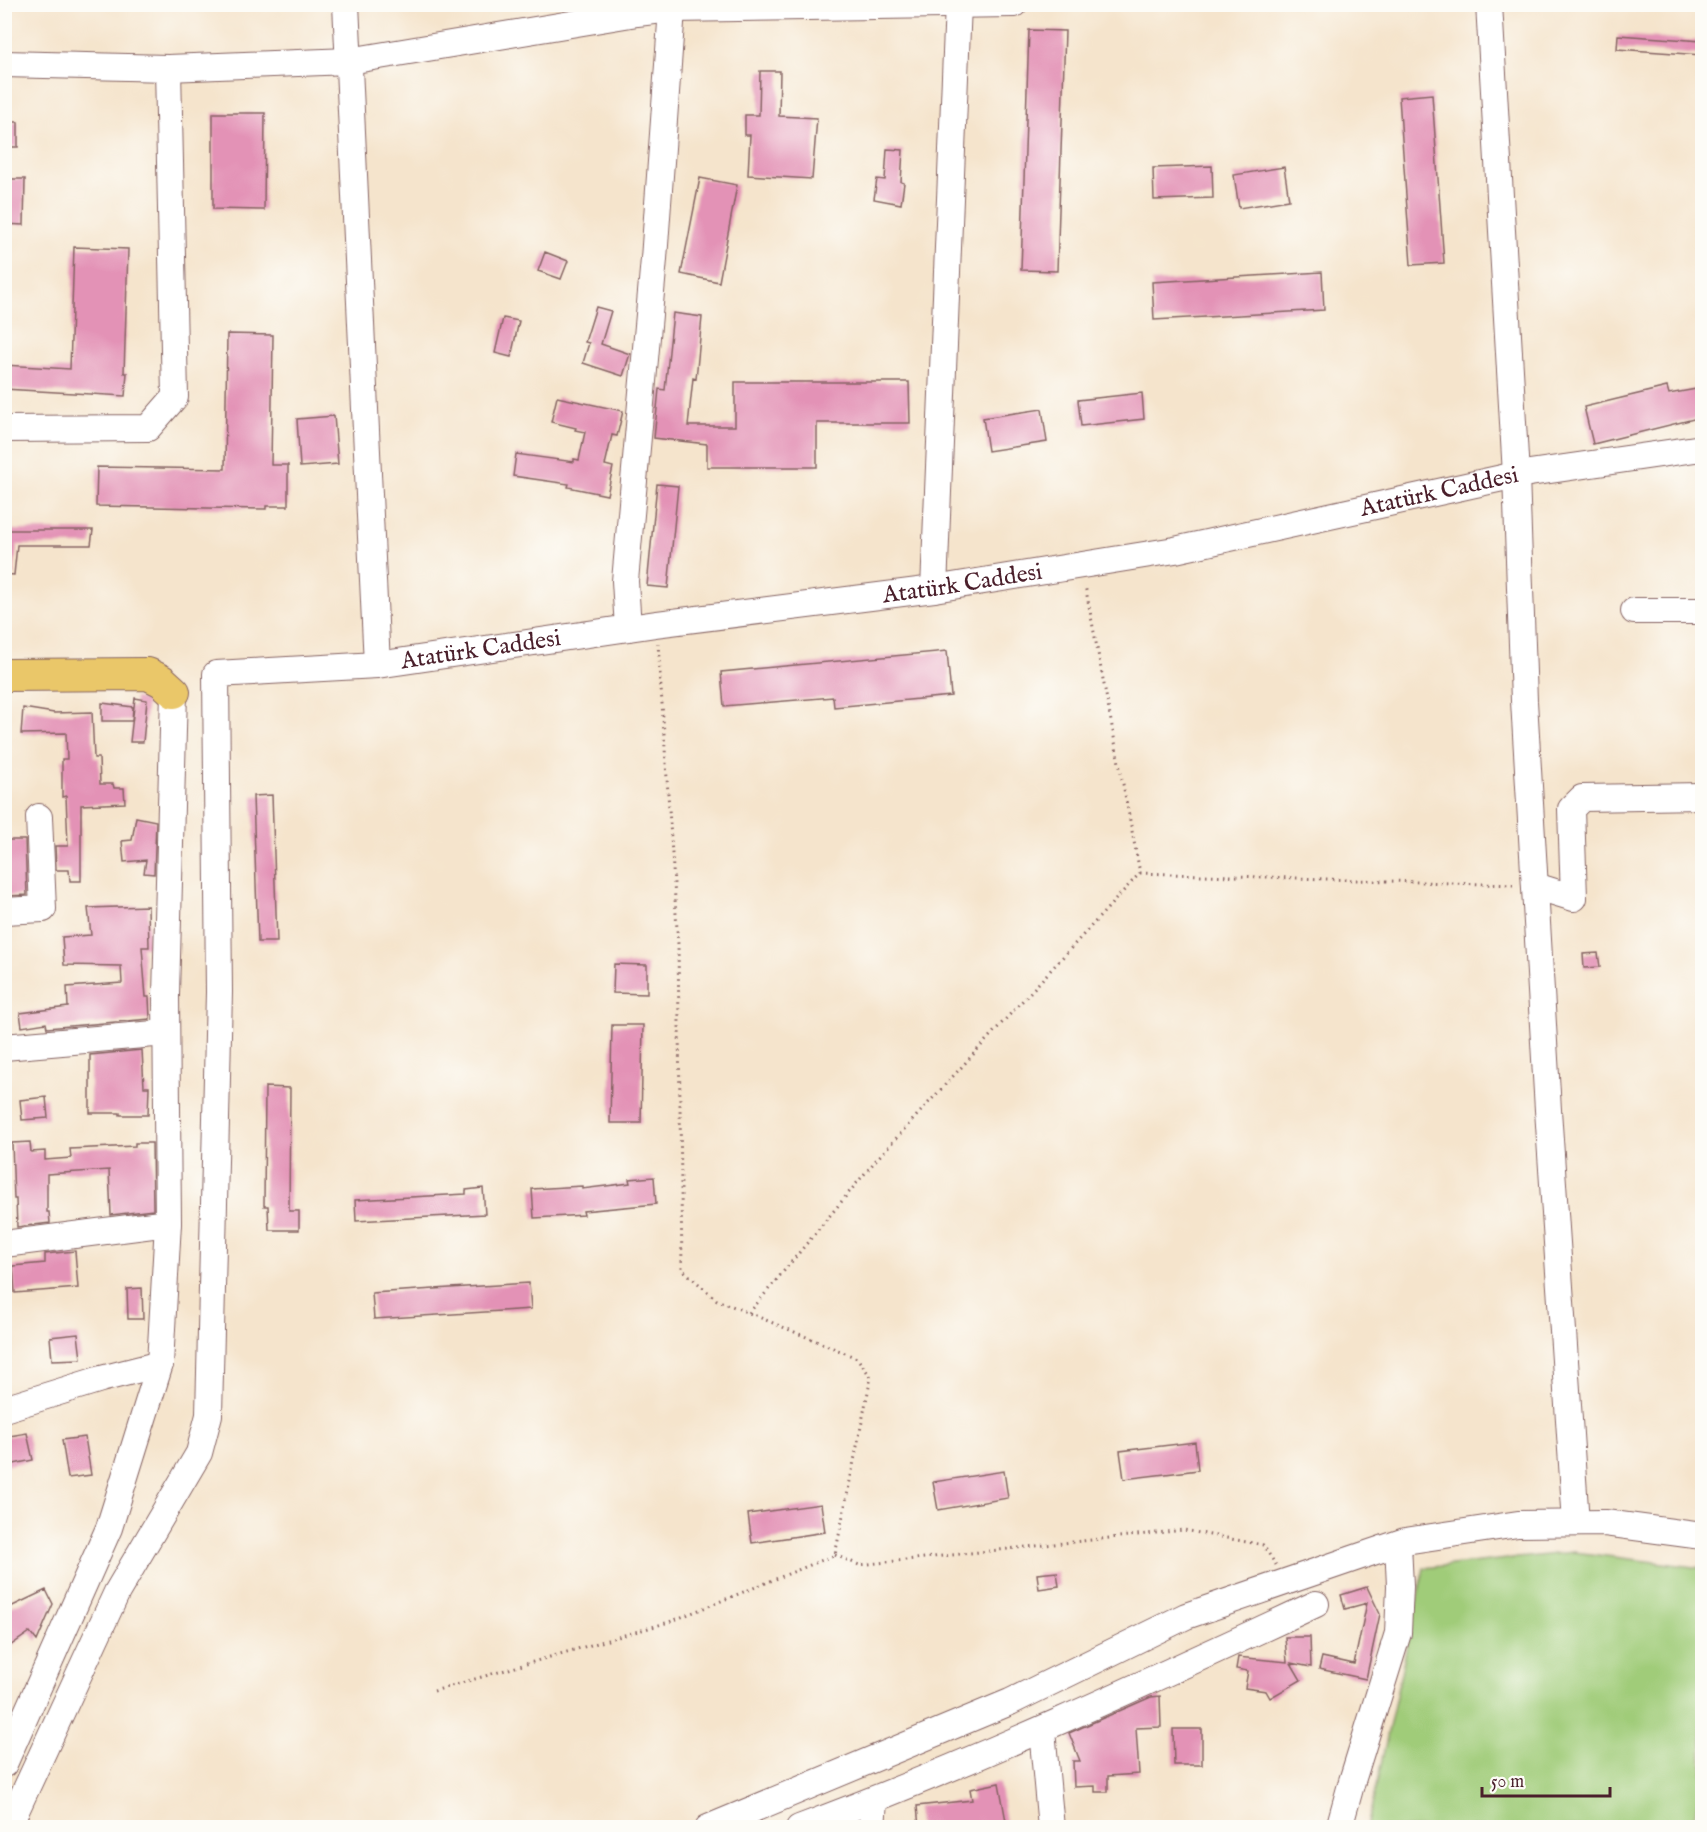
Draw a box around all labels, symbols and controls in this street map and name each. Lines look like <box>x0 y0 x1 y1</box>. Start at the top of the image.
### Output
street label: Atatürk Caddesi <box>1356 459 1521 525</box>
street label: Atatürk Caddesi <box>880 556 1045 611</box>
street label: Atatürk Caddesi <box>398 623 563 677</box>
scale bar <box>1482 1760 1610 1798</box>
text: 50 m <box>1491 1771 1524 1794</box>

